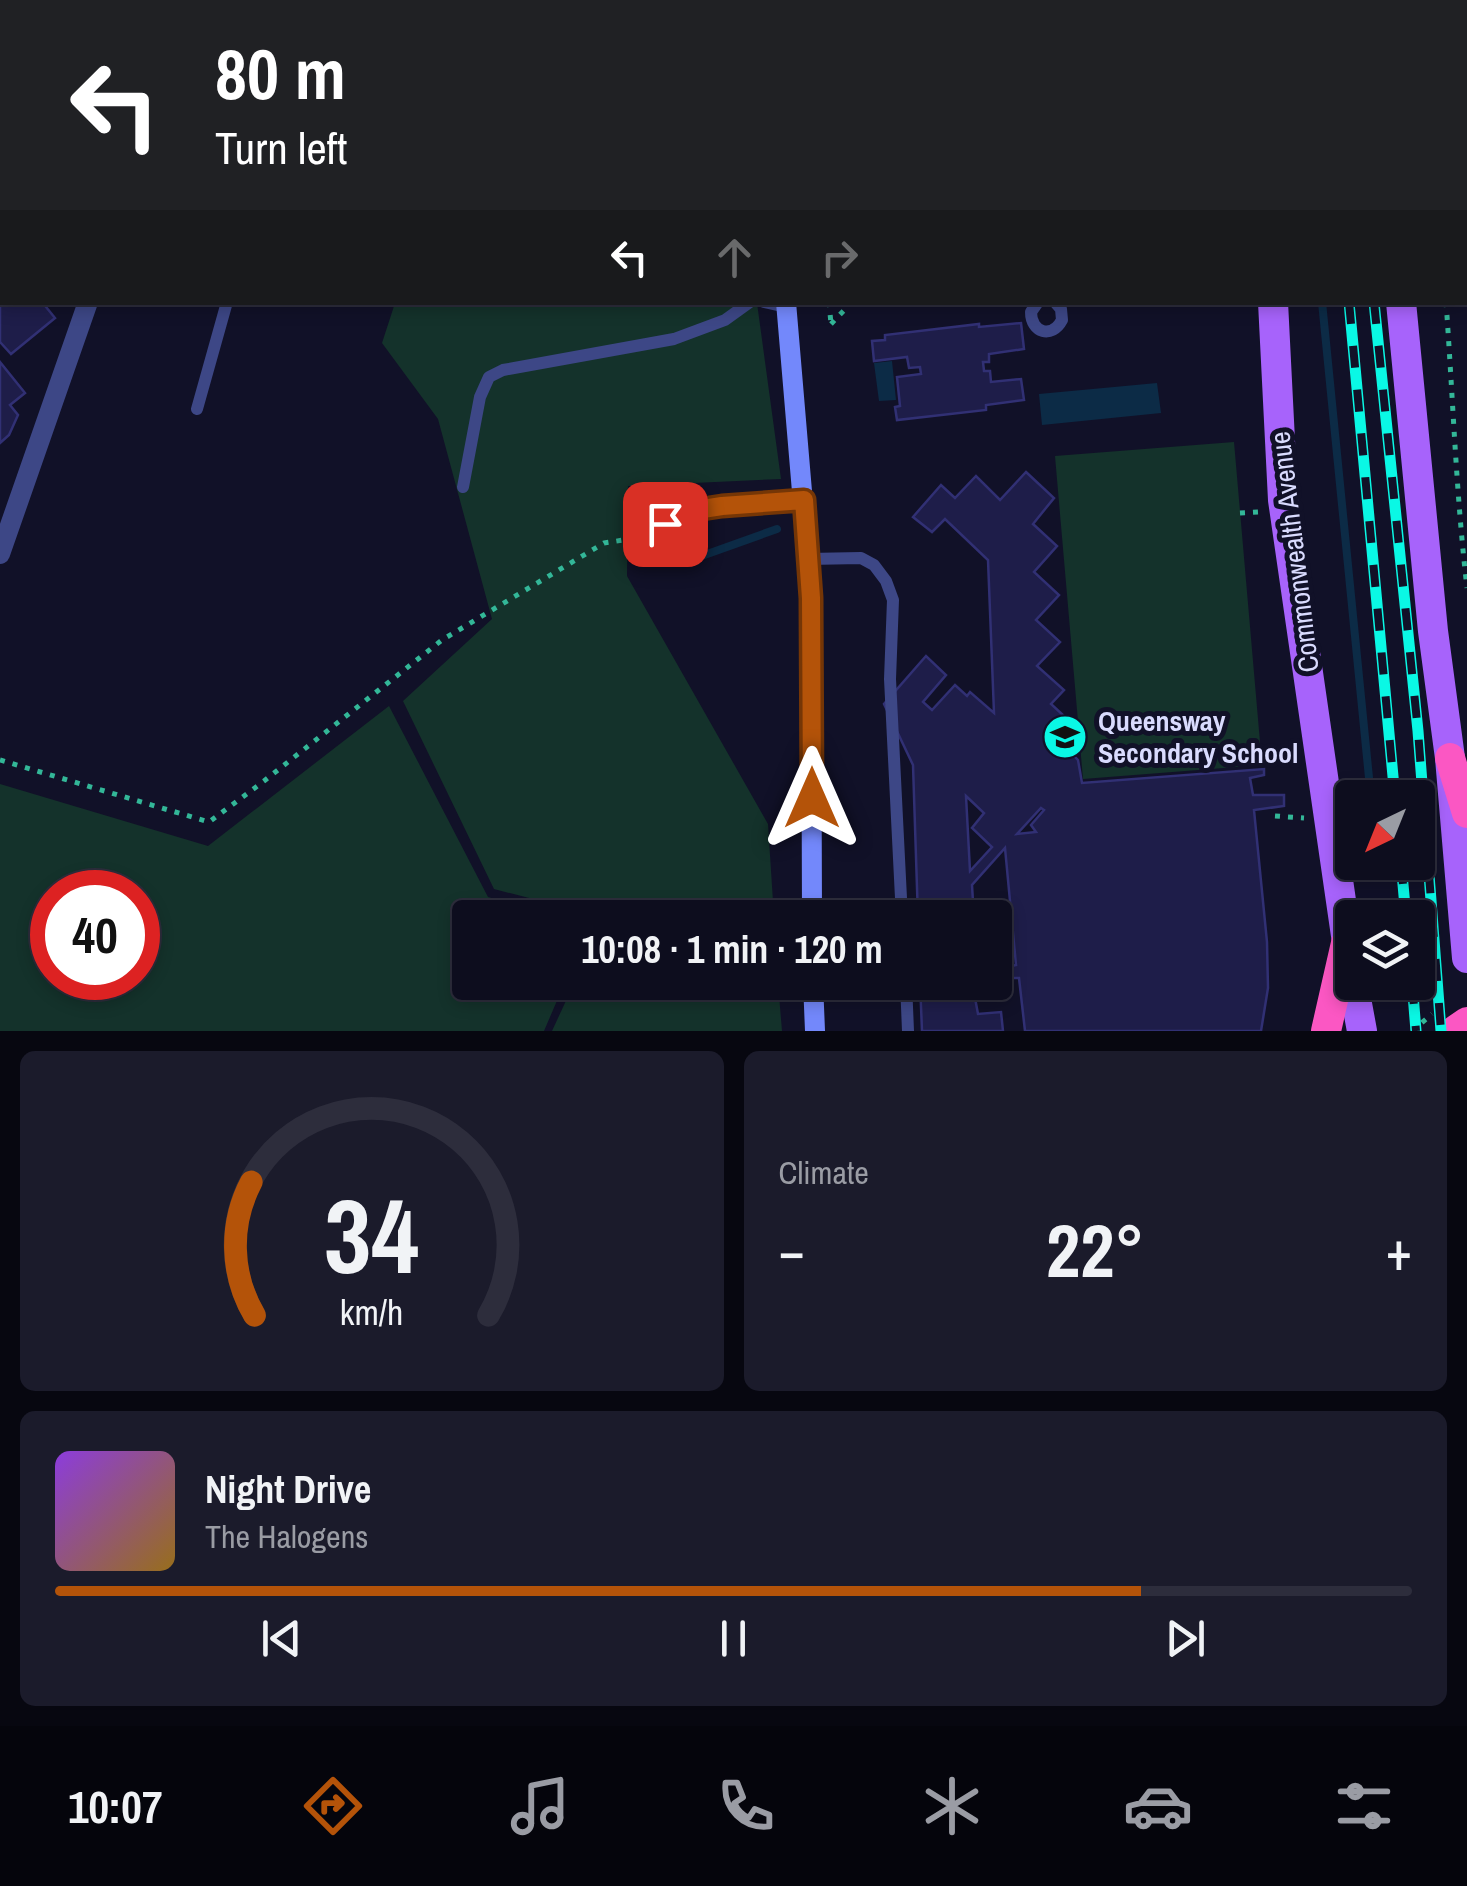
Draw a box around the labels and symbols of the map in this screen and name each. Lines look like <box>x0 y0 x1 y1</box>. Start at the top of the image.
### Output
street label: Commonwealth Avenue <box>1260 430 1328 674</box>
pin <box>623 482 708 567</box>
place label: Queensway Secondary School <box>1098 702 1298 772</box>
school or university icon: Queensway Secondary School <box>1042 714 1088 760</box>
position arrow <box>760 746 864 850</box>
north arrow <box>1335 780 1435 880</box>
speed limit sign: 40 <box>30 870 160 1000</box>

